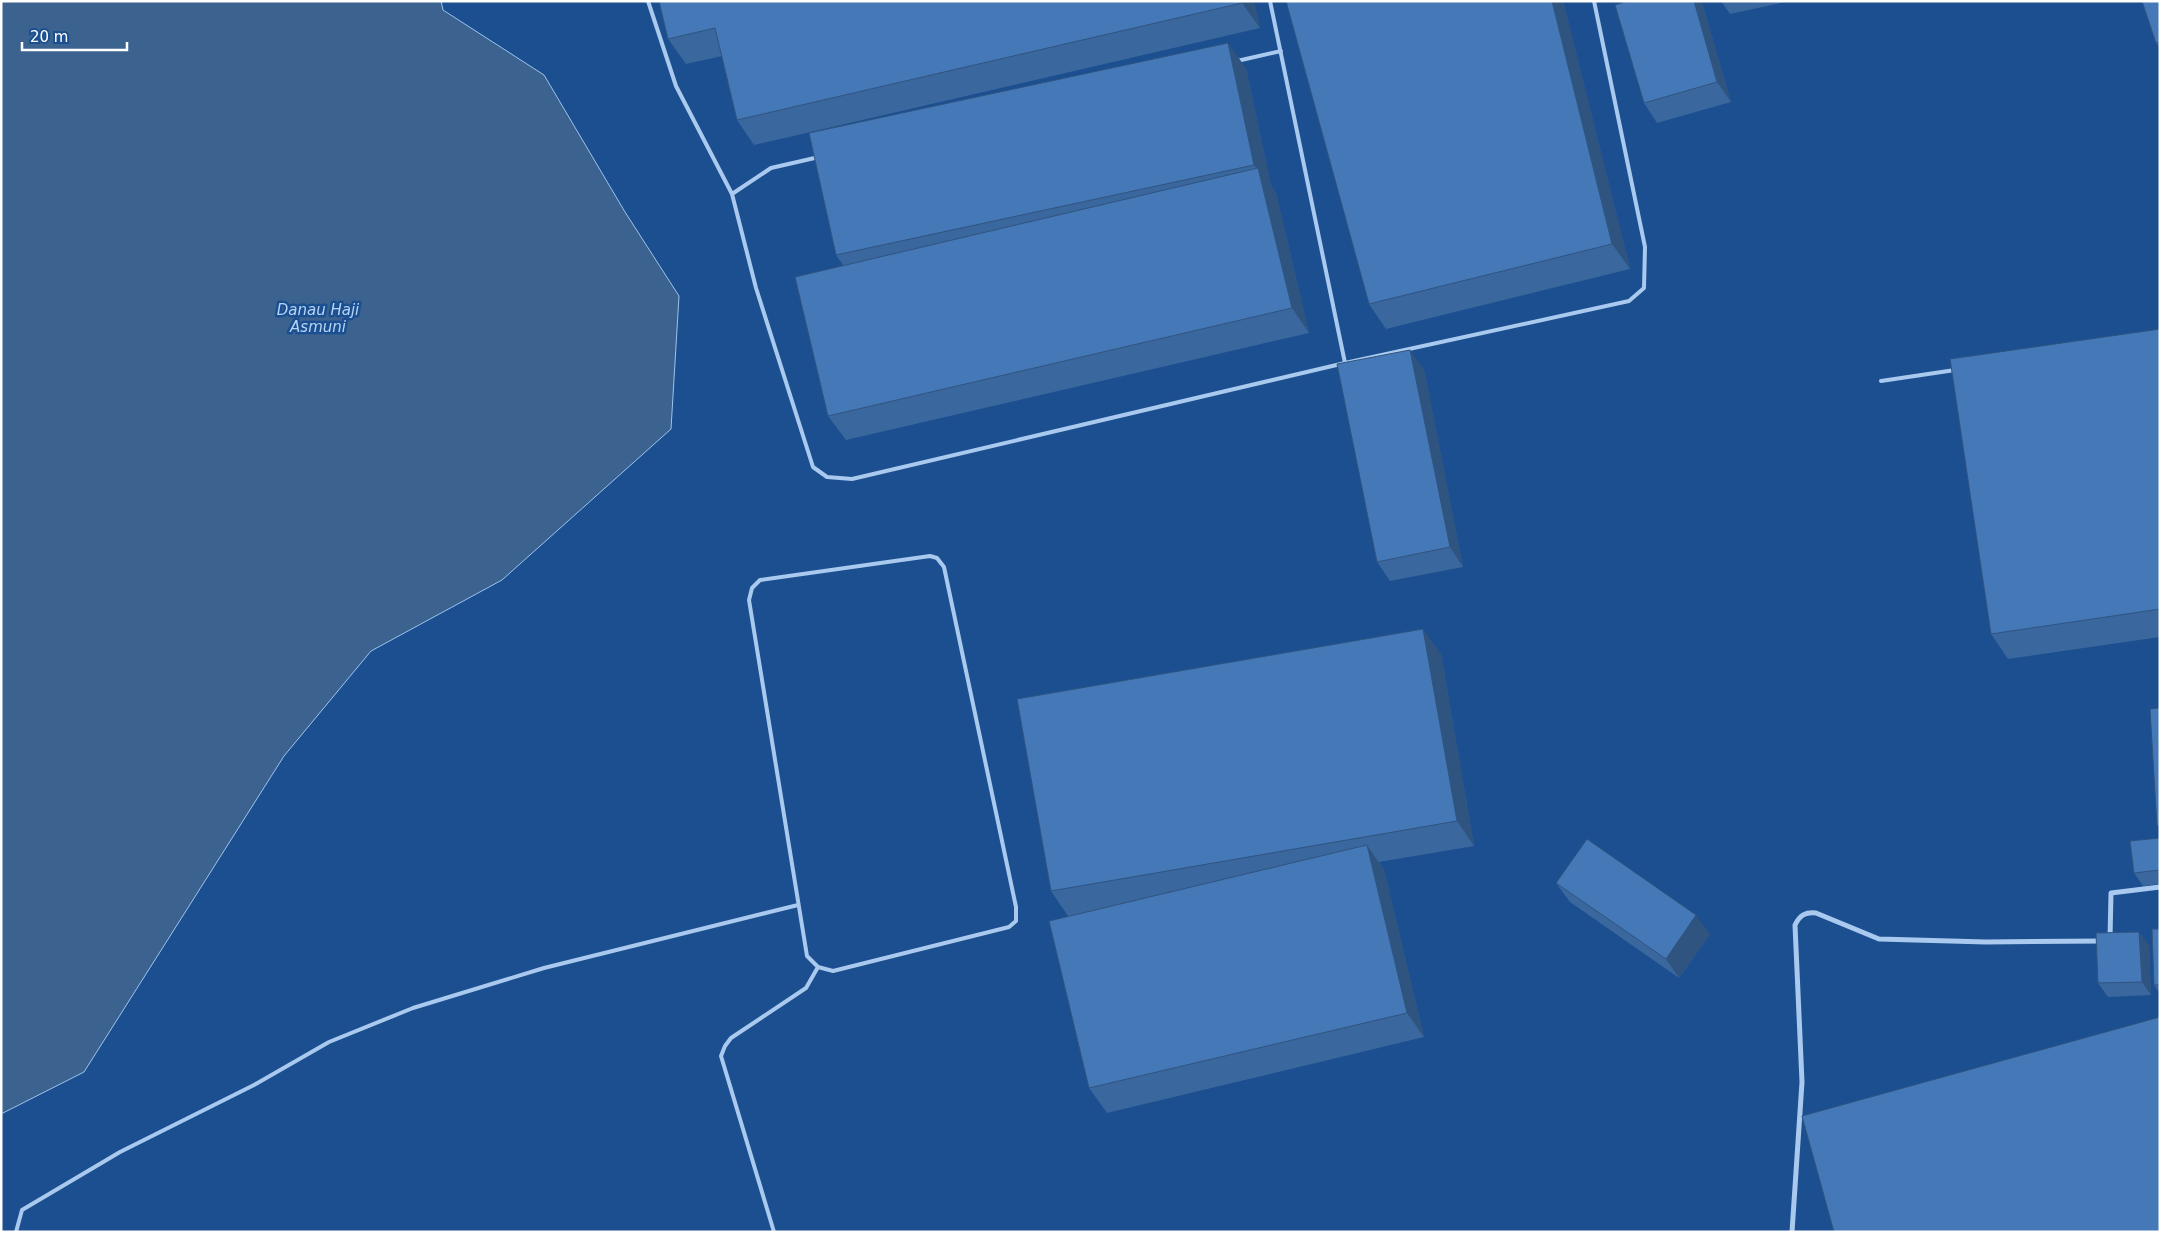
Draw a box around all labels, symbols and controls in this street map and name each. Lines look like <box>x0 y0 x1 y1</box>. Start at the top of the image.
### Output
scale bar <box>22 20 128 52</box>
text: 20 m <box>30 28 68 46</box>
water label: Danau Haji Asmuni <box>277 301 360 336</box>

